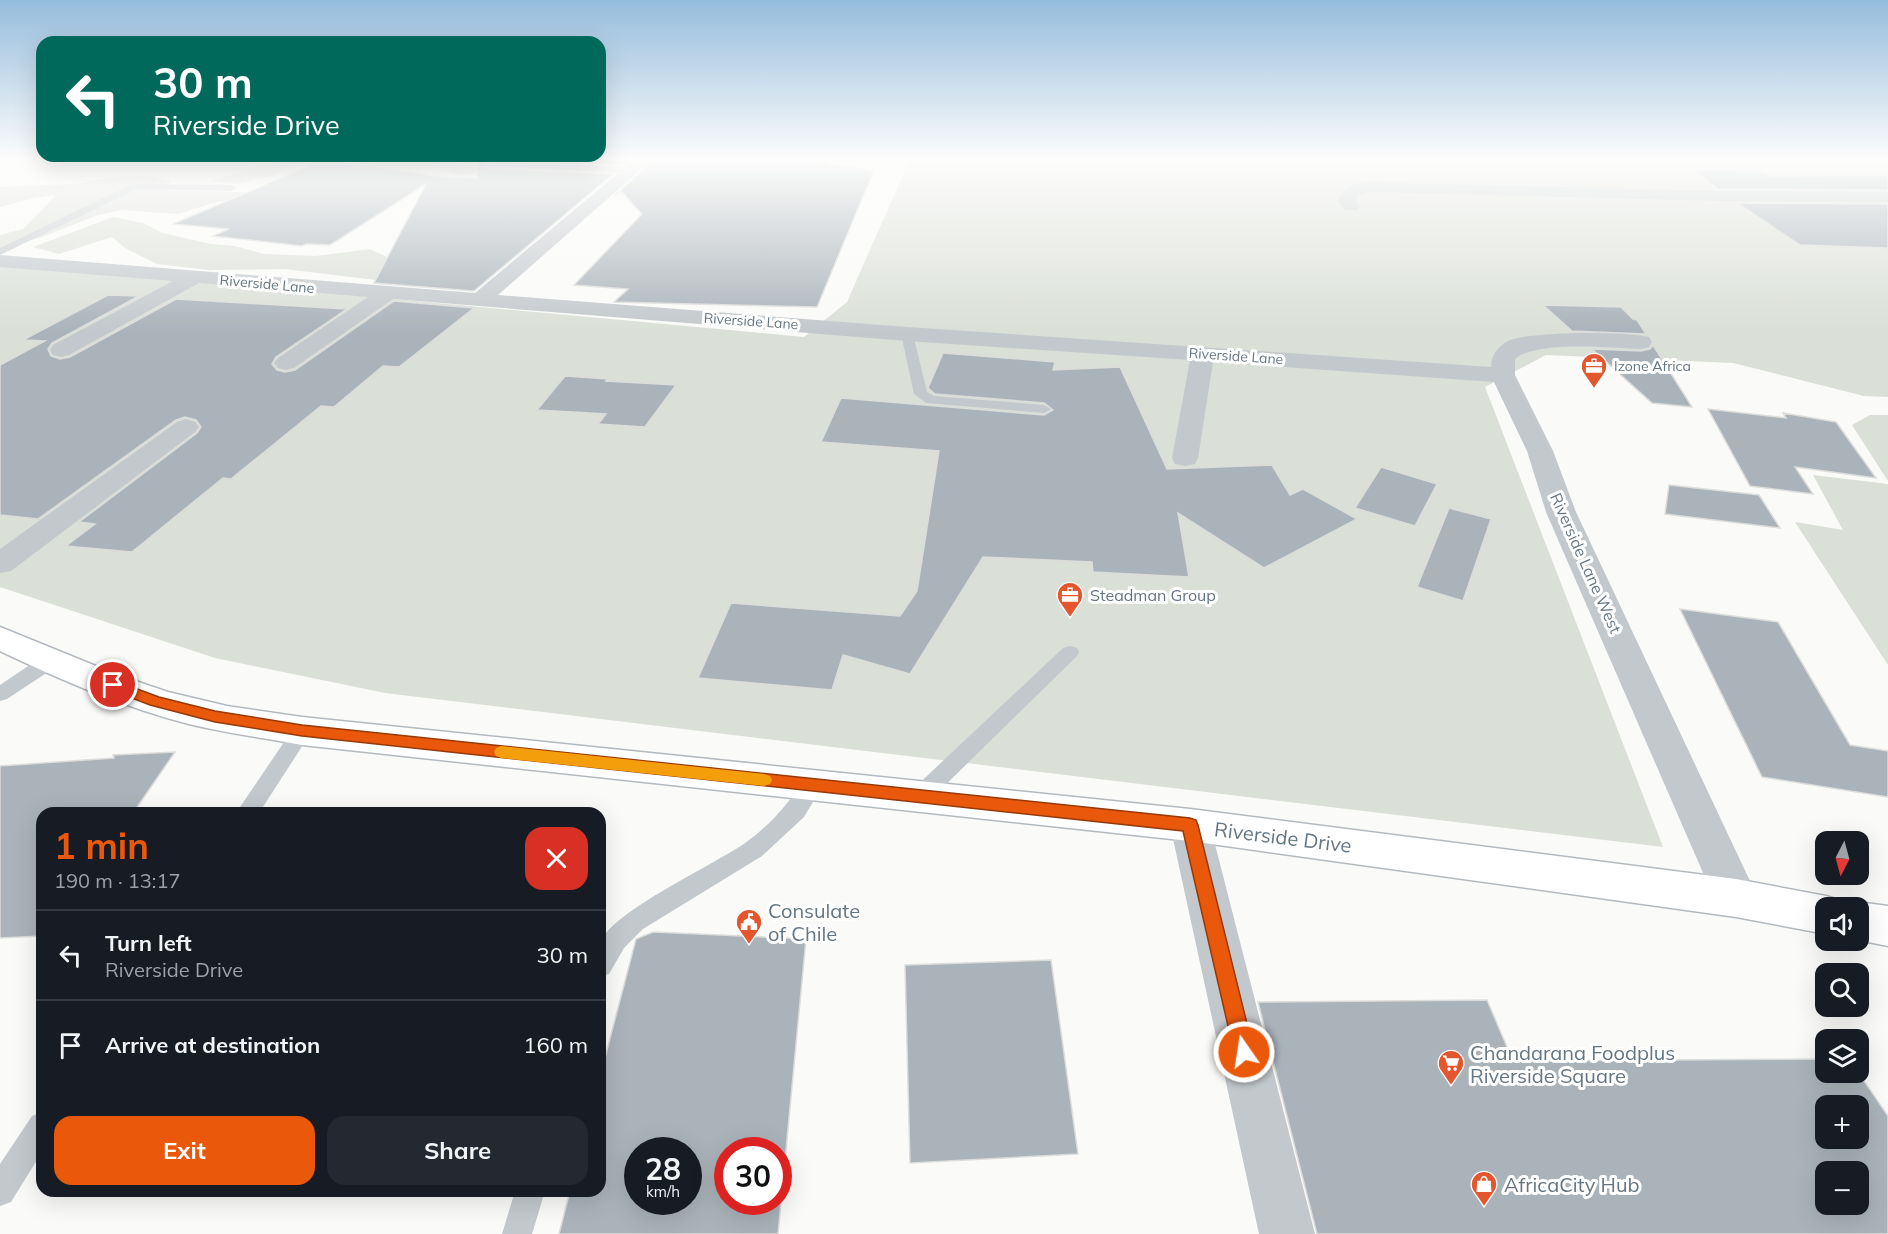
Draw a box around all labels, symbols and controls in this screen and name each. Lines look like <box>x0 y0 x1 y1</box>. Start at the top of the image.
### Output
text: 30 m <box>153 56 253 109</box>
icon: left <box>54 60 132 138</box>
text: Riverside Drive <box>153 108 340 142</box>
street label: Riverside Lane <box>219 271 315 297</box>
street label: Riverside Lane <box>703 309 799 333</box>
street label: Riverside Lane <box>1188 344 1284 368</box>
office icon: Izone Africa <box>1579 351 1609 389</box>
place label: Izone Africa <box>1614 357 1691 375</box>
street label: Riverside Lane West <box>1546 490 1626 637</box>
office icon: Steadman Group <box>1055 580 1085 618</box>
place label: Steadman Group <box>1090 585 1216 605</box>
pin <box>87 659 138 710</box>
icon: arrive <box>96 668 129 701</box>
street label: Riverside Drive <box>1213 816 1353 858</box>
text: 1 min <box>54 823 149 868</box>
button: close <box>525 827 588 890</box>
north arrow <box>1815 831 1869 885</box>
map controls <box>1815 831 1869 1215</box>
text: 190 m · 13:17 <box>54 868 180 893</box>
button: sound <box>1815 897 1869 951</box>
place label: Consulate of Chile <box>768 898 860 946</box>
public building icon: Consulate of Chile <box>734 907 764 945</box>
text: Turn left <box>105 929 192 957</box>
icon: left <box>54 939 87 972</box>
text: 30 m <box>537 941 588 969</box>
text: Riverside Drive <box>105 957 243 982</box>
button: search <box>1815 963 1869 1017</box>
position arrow <box>1212 1020 1276 1084</box>
icon: arrive <box>54 1029 87 1062</box>
button: layers <box>1815 1029 1869 1083</box>
text: Arrive at destination <box>105 1031 320 1059</box>
text: 160 m <box>523 1031 588 1059</box>
place label: Chandarana Foodplus Riverside Square <box>1470 1040 1675 1088</box>
supermarket icon: Chandarana Foodplus Riverside Square <box>1436 1048 1466 1086</box>
button: + <box>1815 1095 1869 1149</box>
button: Exit <box>54 1116 315 1185</box>
button: Share <box>327 1116 588 1185</box>
speed limit sign: 30 <box>714 1137 792 1215</box>
text: 28 <box>645 1150 681 1188</box>
button: − <box>1815 1161 1869 1215</box>
shop icon: AfricaCity Hub <box>1469 1169 1499 1207</box>
place label: AfricaCity Hub <box>1504 1172 1639 1197</box>
text: km/h <box>646 1182 680 1201</box>

